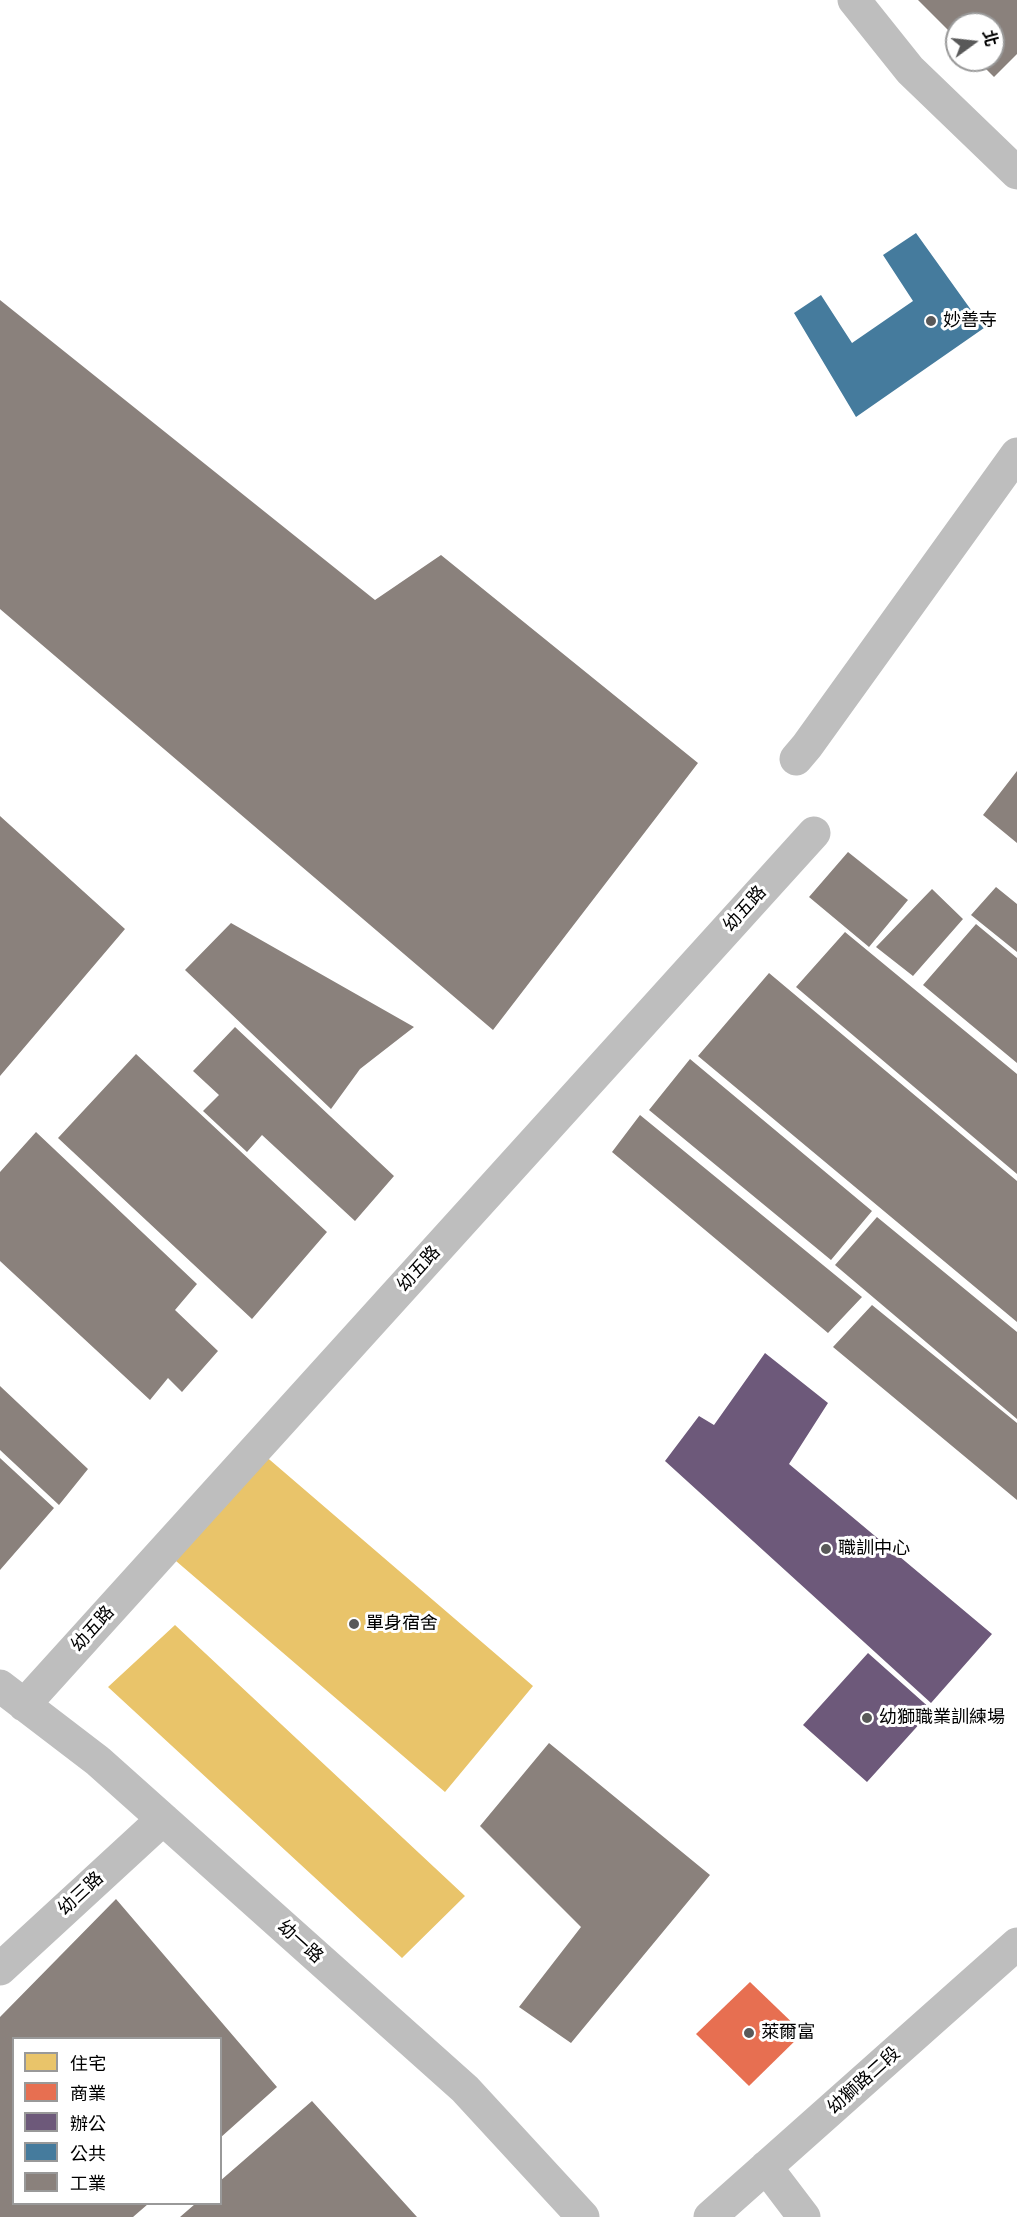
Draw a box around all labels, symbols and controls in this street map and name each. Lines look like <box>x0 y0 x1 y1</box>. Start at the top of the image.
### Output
north arrow <box>945 12 1005 72</box>
text: 北 <box>978 27 1003 48</box>
place label: 妙善寺 <box>943 310 997 332</box>
marker: 妙善寺 <box>924 314 938 328</box>
street label: 幼五路 <box>719 882 771 936</box>
street label: 幼五路 <box>393 1242 445 1296</box>
place label: 職訓中心 <box>838 1538 910 1560</box>
marker: 職訓中心 <box>819 1542 833 1556</box>
street label: 幼五路 <box>67 1602 119 1656</box>
place label: 單身宿舍 <box>366 1613 438 1635</box>
marker: 單身宿舍 <box>347 1617 361 1631</box>
place label: 幼獅職業訓練場 <box>879 1707 1005 1729</box>
marker: 幼獅職業訓練場 <box>860 1711 874 1725</box>
street label: 幼三路 <box>54 1868 108 1920</box>
street label: 幼一路 <box>273 1916 327 1968</box>
place label: 萊爾富 <box>761 2022 815 2044</box>
marker: 萊爾富 <box>742 2026 756 2040</box>
legend <box>12 2037 222 2205</box>
street label: 幼獅路二段 <box>823 2043 905 2119</box>
text: 住宅 <box>70 2051 106 2075</box>
text: 商業 <box>70 2081 106 2105</box>
text: 辦公 <box>70 2111 106 2135</box>
text: 公共 <box>70 2141 106 2165</box>
text: 工業 <box>70 2171 106 2195</box>

